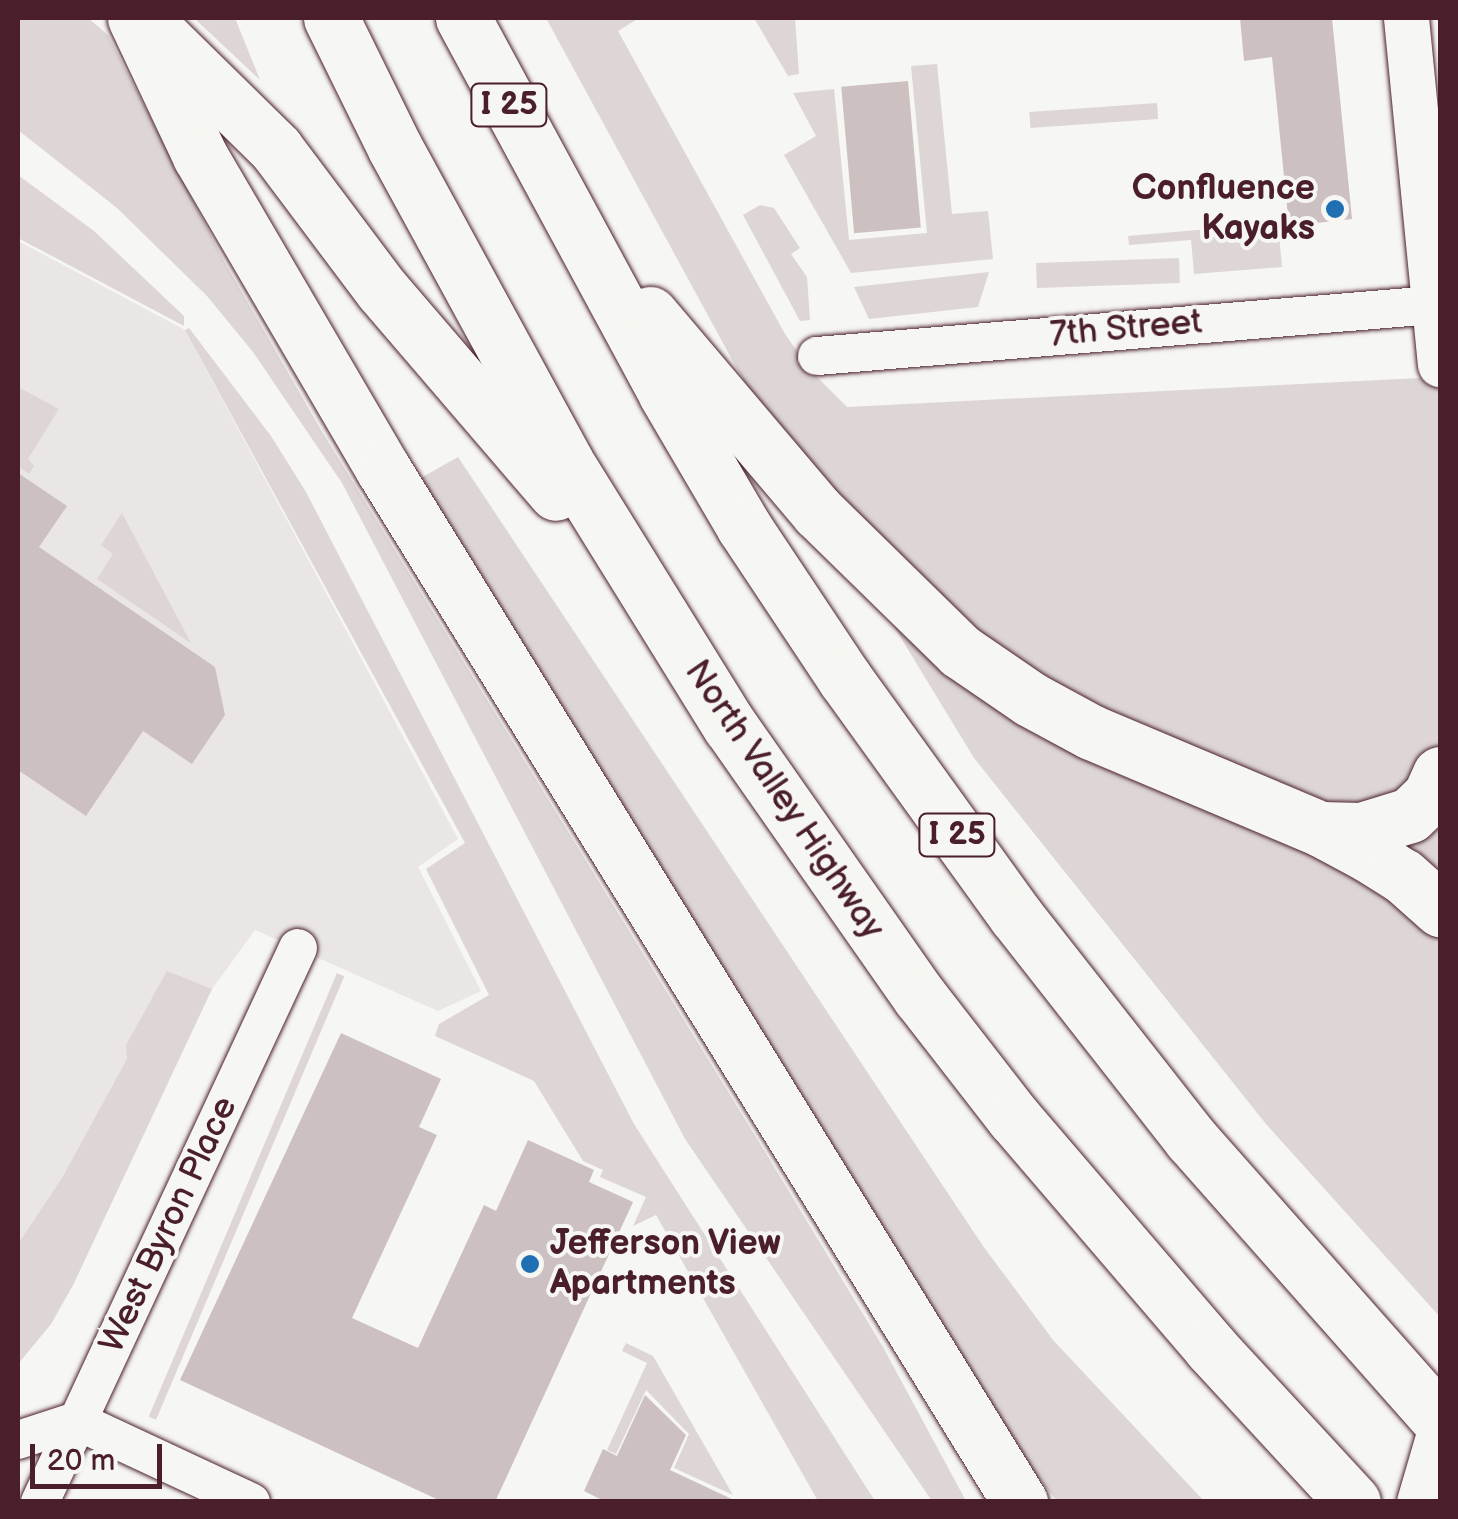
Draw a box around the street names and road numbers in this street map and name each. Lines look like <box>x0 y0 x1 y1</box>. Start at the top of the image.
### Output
road number: I 25 <box>469 78 549 132</box>
street label: 7th Street <box>1048 301 1204 357</box>
street label: North Valley Highway <box>674 651 894 949</box>
road number: I 25 <box>917 808 997 862</box>
street label: West Byron Place <box>91 1090 247 1360</box>

